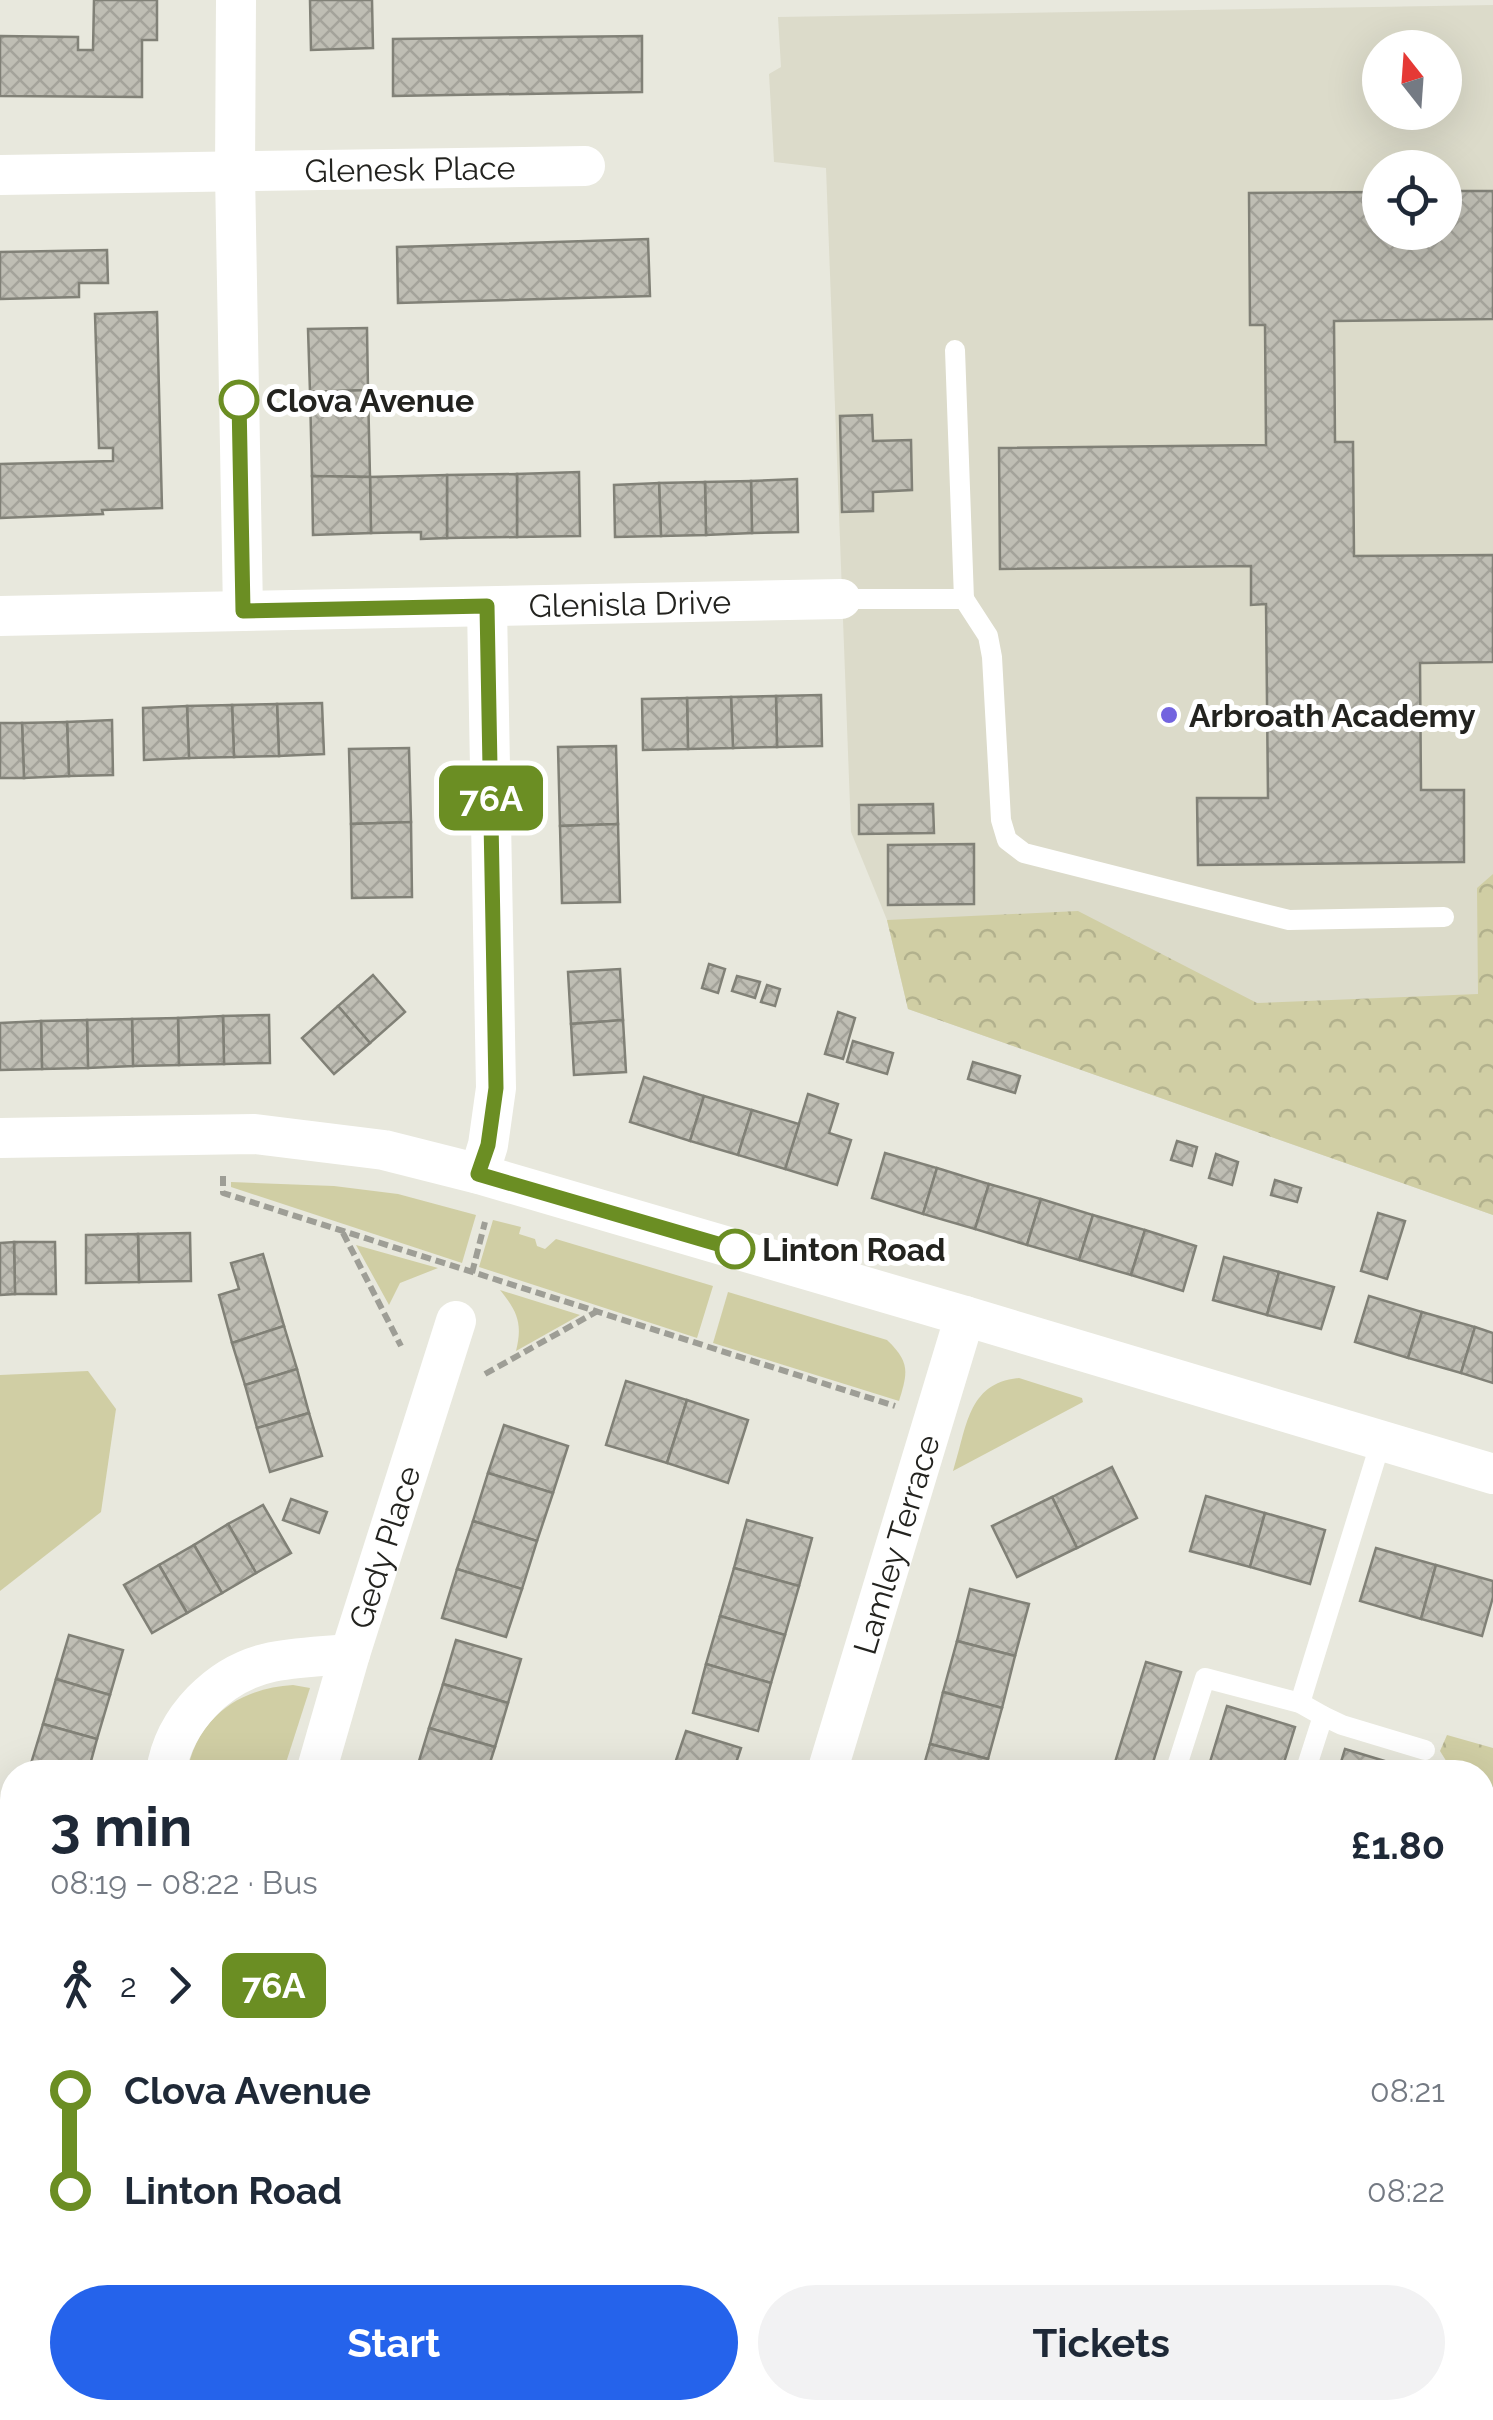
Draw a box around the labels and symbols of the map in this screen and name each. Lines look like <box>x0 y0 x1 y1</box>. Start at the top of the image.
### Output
north arrow <box>1362 30 1462 130</box>
street label: Glenesk Place <box>304 149 516 189</box>
marker: Clova Avenue <box>220 381 258 419</box>
place label: Clova Avenue <box>266 382 474 419</box>
street label: Glenisla Drive <box>528 583 731 624</box>
place label: Arbroath Academy <box>1189 697 1476 734</box>
marker: Arbroath Academy <box>1158 704 1180 726</box>
line badge: 76A <box>434 766 548 830</box>
marker: Linton Road <box>716 1230 754 1268</box>
place label: Linton Road <box>762 1231 946 1268</box>
street label: Lamley Terrace <box>845 1430 947 1658</box>
street label: Gedy Place <box>341 1461 427 1633</box>

